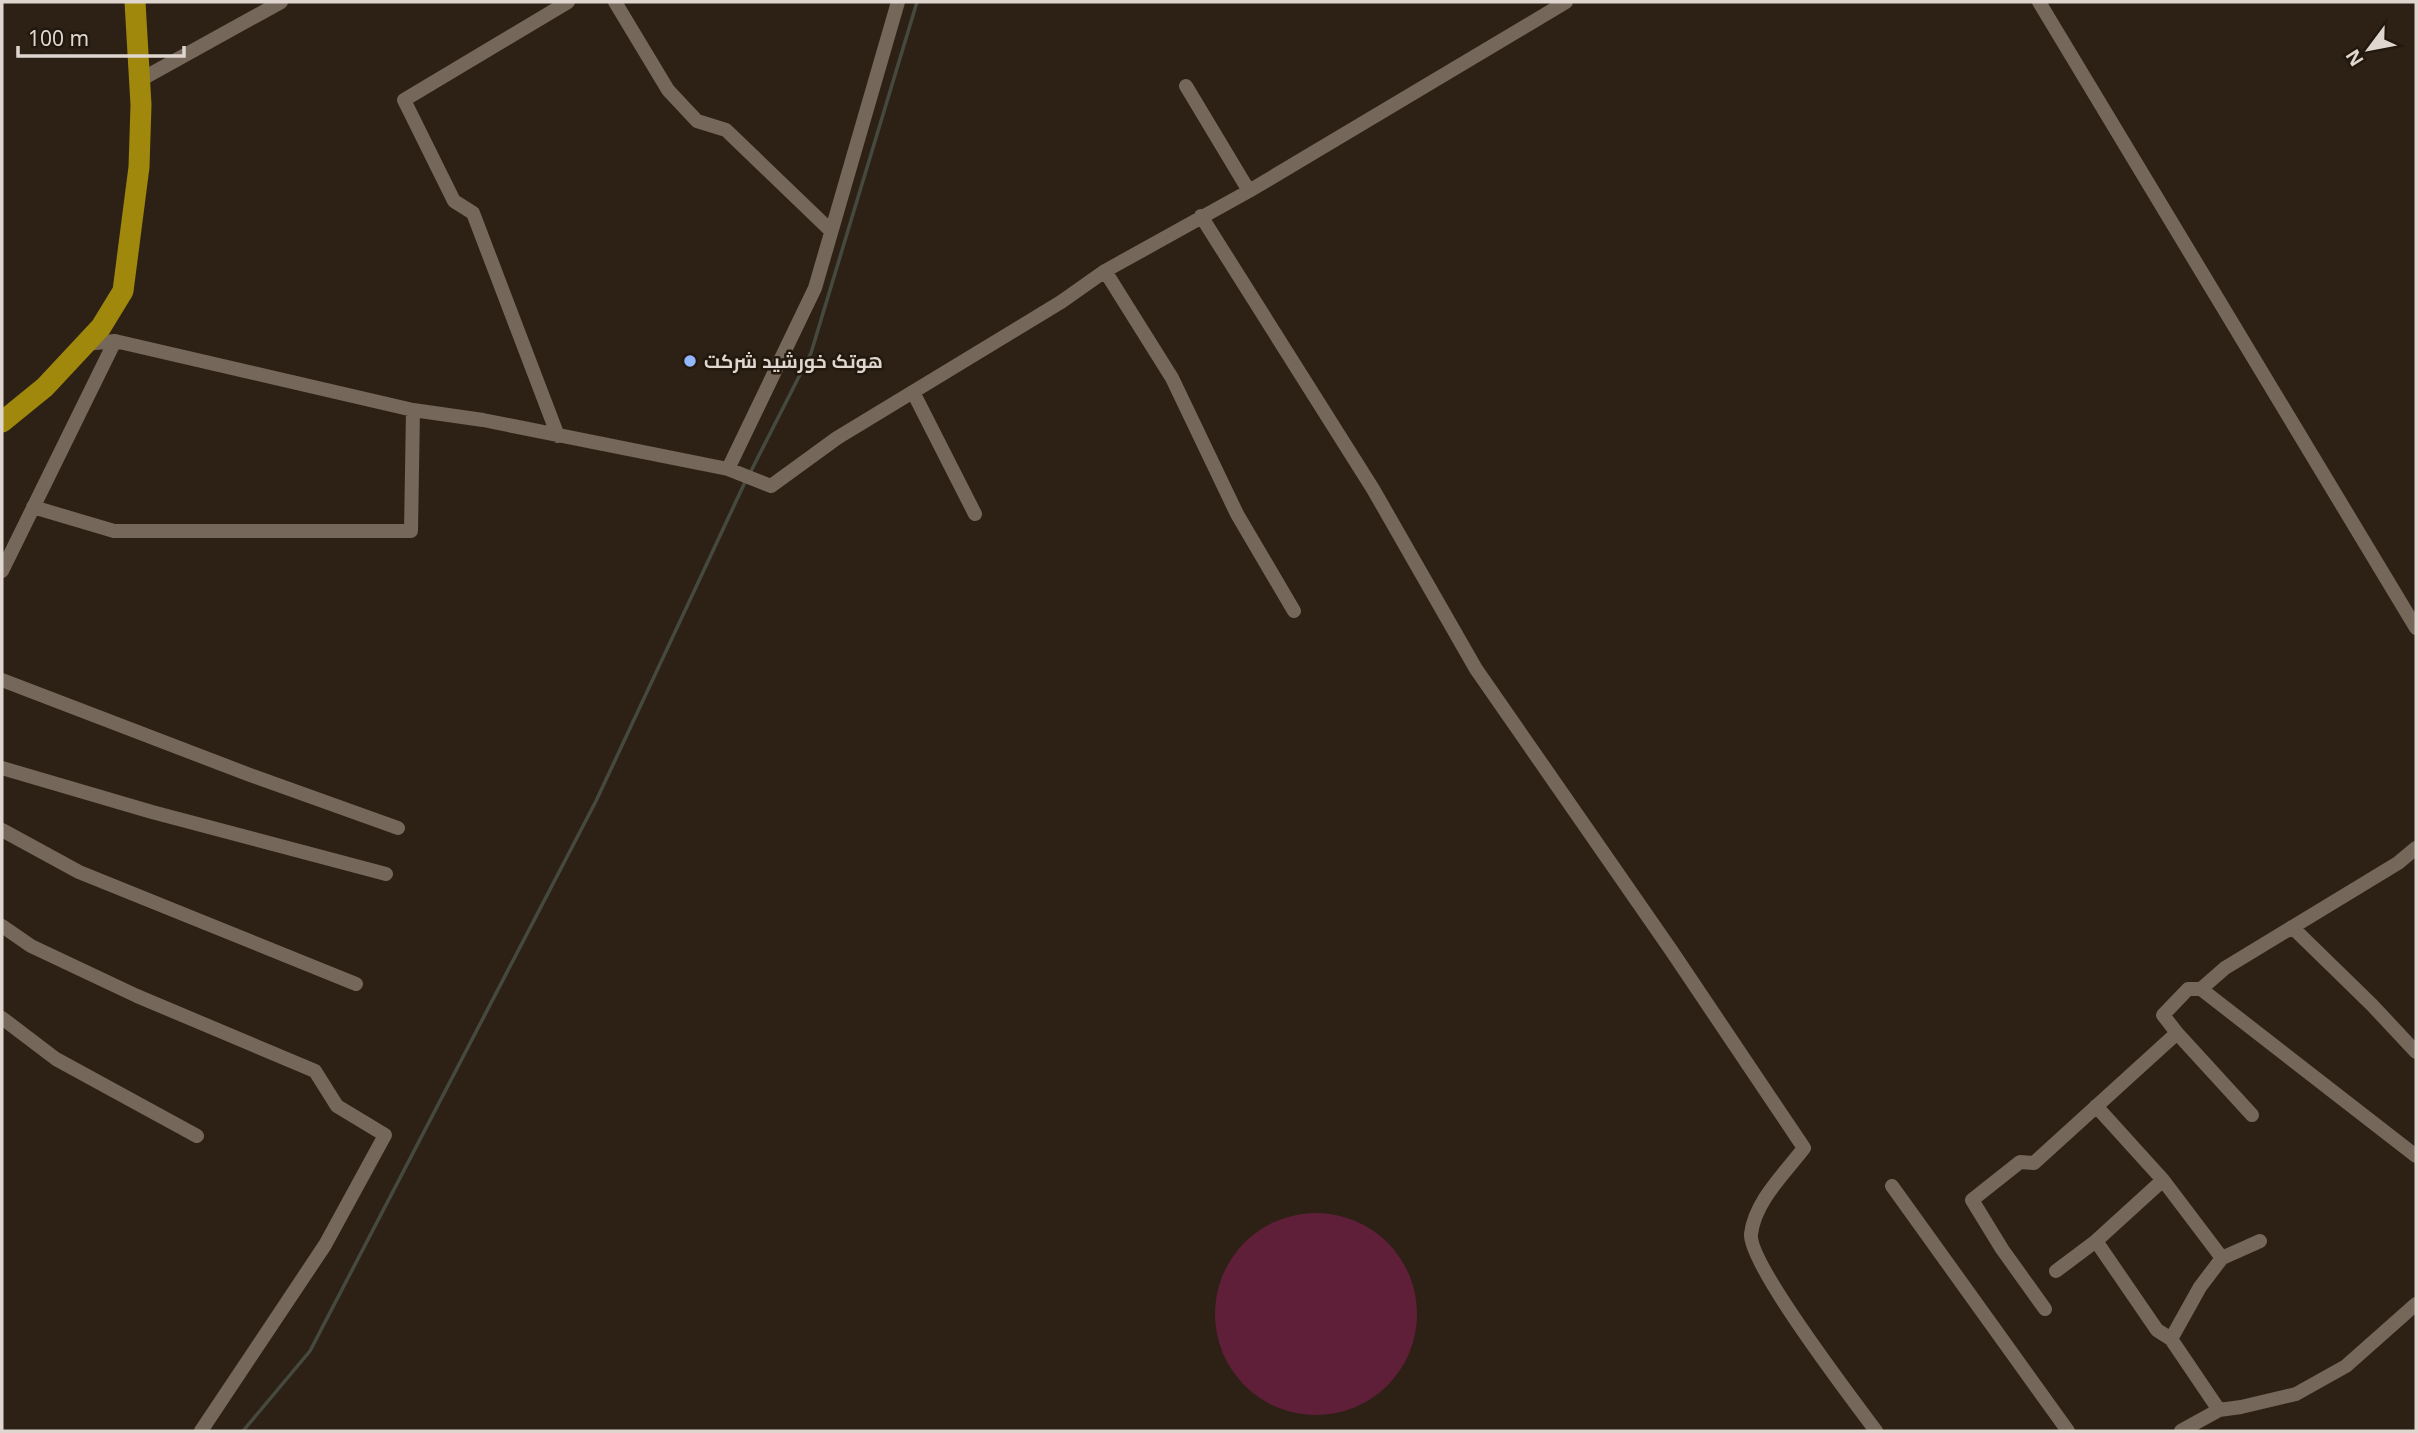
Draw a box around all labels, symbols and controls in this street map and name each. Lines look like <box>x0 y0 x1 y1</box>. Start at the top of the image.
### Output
scale bar <box>18 14 184 58</box>
north arrow <box>2334 14 2404 84</box>
text: 100 m <box>28 24 89 52</box>
text: N <box>2339 45 2370 71</box>
place label: هوتک خورشید شرکت <box>704 348 883 374</box>
marker: هوتک خورشید شرکت <box>682 353 698 369</box>

